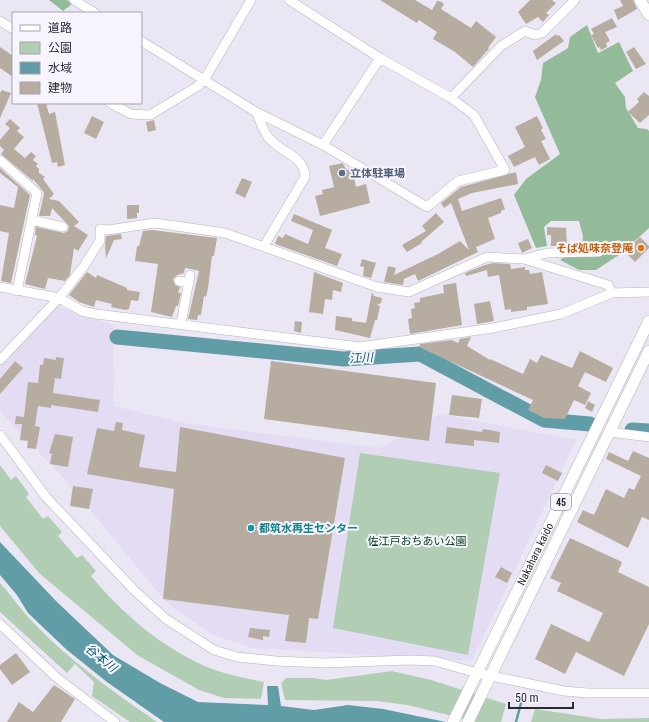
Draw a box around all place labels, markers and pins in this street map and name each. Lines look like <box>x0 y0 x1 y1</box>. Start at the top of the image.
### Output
place label: 立体駐車場 <box>350 167 405 180</box>
marker: 立体駐車場 <box>337 168 347 178</box>
place label: そば処味奈登庵 <box>556 242 634 255</box>
marker: そば処味奈登庵 <box>636 243 646 253</box>
place label: 都筑水再生センター <box>259 522 358 535</box>
marker: 都筑水再生センター <box>246 523 256 533</box>

